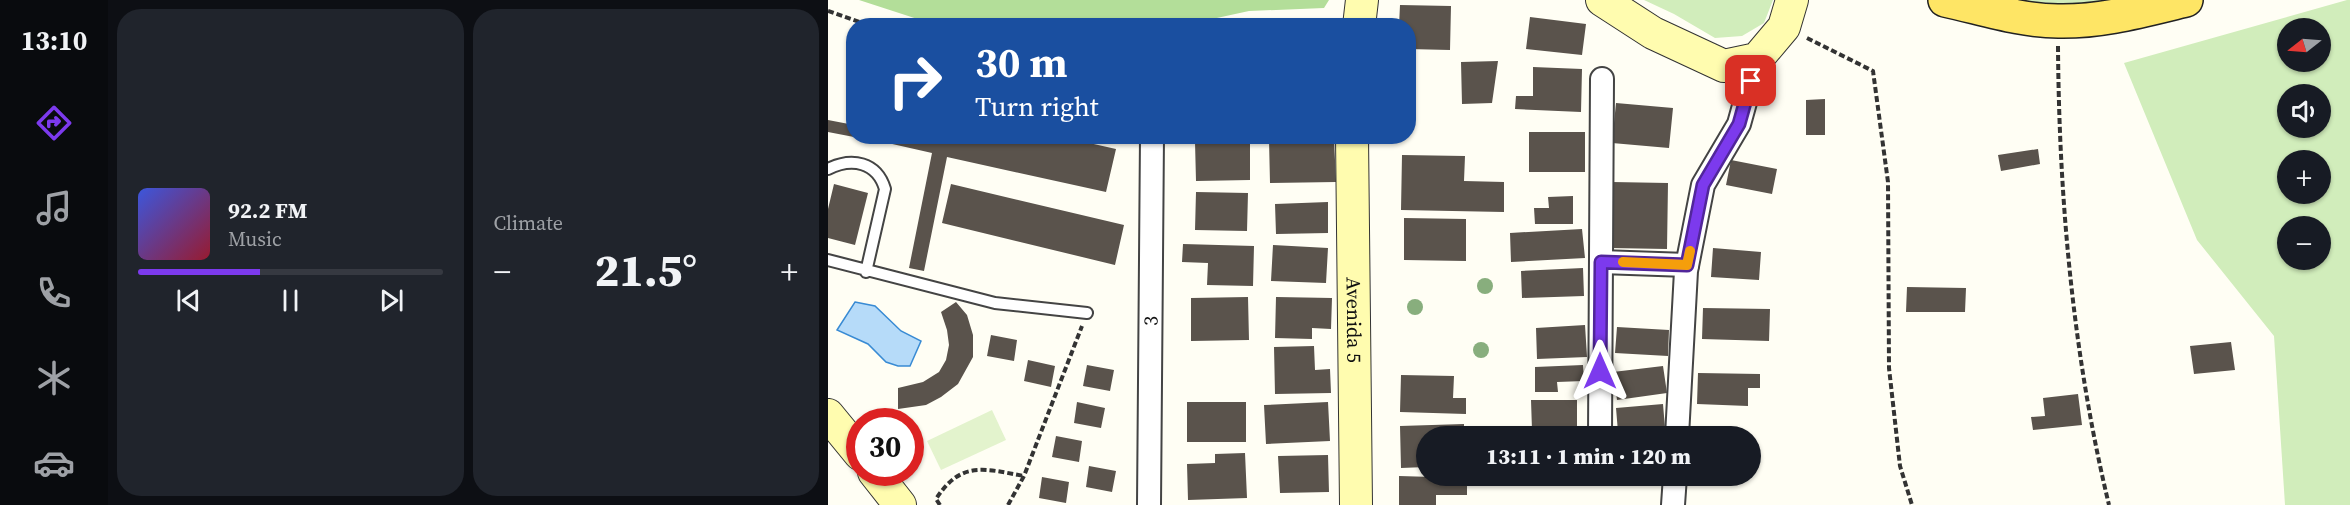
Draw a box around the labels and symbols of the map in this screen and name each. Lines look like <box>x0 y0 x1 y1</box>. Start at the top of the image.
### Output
north arrow <box>2277 18 2331 72</box>
pin <box>1725 55 1776 106</box>
street label: Avenida 5 <box>1340 277 1368 363</box>
street label: 3 <box>1136 316 1165 326</box>
position arrow <box>1568 339 1632 403</box>
speed limit sign: 30 <box>846 408 924 486</box>

